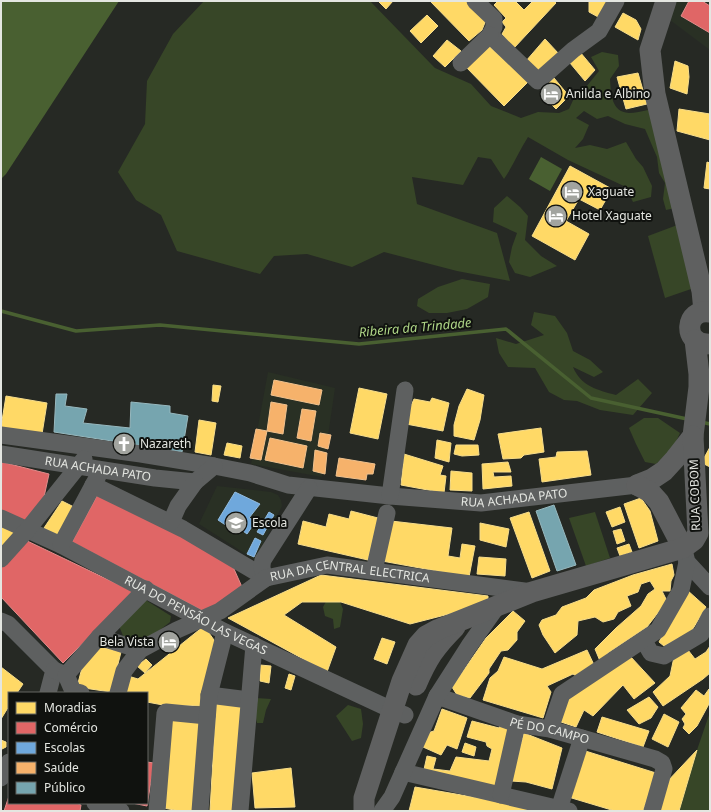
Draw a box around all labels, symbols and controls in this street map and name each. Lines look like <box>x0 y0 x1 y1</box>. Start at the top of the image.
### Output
hotel icon: Anilda e Albino <box>538 81 564 107</box>
place label: Anilda e Albino <box>566 85 650 102</box>
hotel icon: Xaguate <box>559 179 585 205</box>
place label: Xaguate <box>588 183 635 200</box>
hotel icon: Hotel Xaguate <box>543 203 569 229</box>
place label: Hotel Xaguate <box>572 207 652 224</box>
water label: Ribeira da Trindade <box>358 313 473 341</box>
church icon: Nazareth <box>111 431 137 457</box>
place label: Nazareth <box>140 435 191 452</box>
street label: RUA ACHADA PATO <box>44 452 152 485</box>
street label: RUA COBOM <box>685 459 704 531</box>
street label: RUA ACHADA PATO <box>460 484 568 511</box>
school or university icon: Escola <box>223 510 249 536</box>
place label: Escola <box>252 514 287 531</box>
street label: RUA DA CENTRAL ELECTRICA <box>268 556 431 586</box>
street label: RUA DO PENSÃO LAS VEGAS <box>122 571 271 659</box>
hotel icon: Bela Vista <box>156 629 182 655</box>
place label: Bela Vista <box>99 633 154 650</box>
legend <box>8 692 148 804</box>
text: Moradias <box>44 699 97 716</box>
street label: PÉ DO CAMPO <box>507 713 591 748</box>
text: Comércio <box>44 719 98 736</box>
text: Escolas <box>44 739 85 756</box>
text: Saúde <box>44 759 79 776</box>
text: Público <box>44 779 85 796</box>

